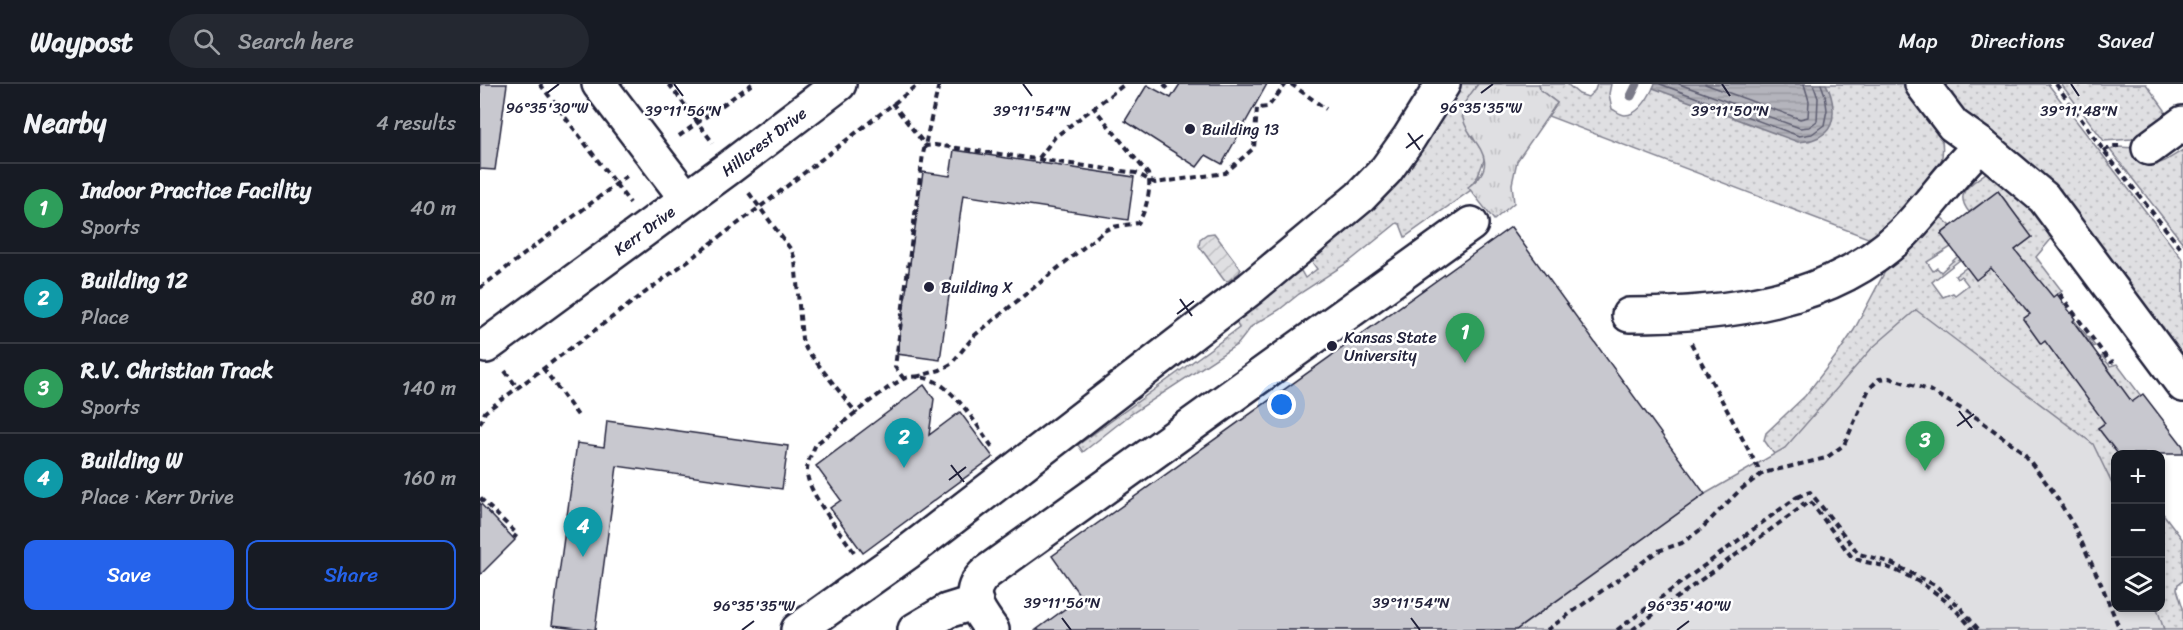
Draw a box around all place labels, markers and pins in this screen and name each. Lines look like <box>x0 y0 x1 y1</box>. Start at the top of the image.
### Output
place label: Building 13 <box>1202 115 1279 144</box>
marker: Building 13 <box>1183 122 1197 136</box>
place label: Building X <box>941 273 1013 302</box>
marker: Building X <box>922 280 936 294</box>
pin: 1 <box>1446 314 1484 363</box>
place label: Kansas State University <box>1344 323 1437 370</box>
marker: Kansas State University <box>1325 339 1339 353</box>
pin: 2 <box>884 418 924 468</box>
pin: 3 <box>1906 422 1944 471</box>
pin: 4 <box>564 508 602 557</box>

